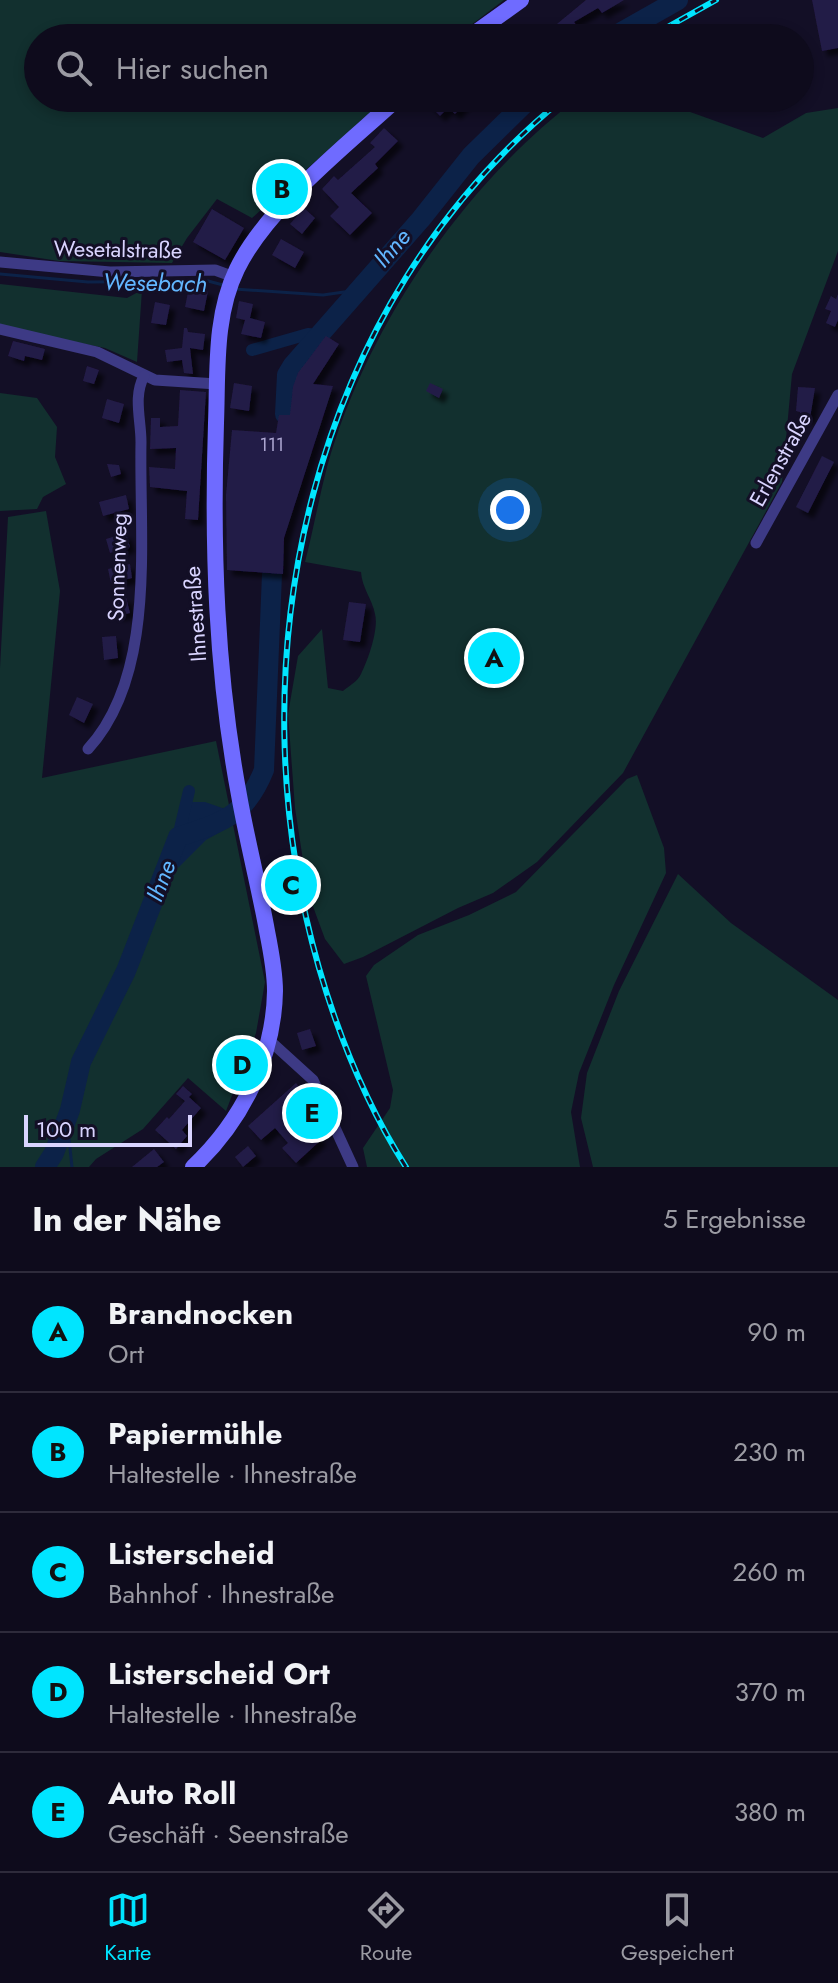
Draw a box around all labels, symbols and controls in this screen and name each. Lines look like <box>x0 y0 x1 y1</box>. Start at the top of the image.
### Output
search box <box>24 24 814 112</box>
icon: search <box>52 46 96 90</box>
text: Hier suchen <box>116 47 269 90</box>
pin: B <box>256 159 308 219</box>
water label: Ihne <box>365 220 419 275</box>
street label: Wesetalstraße <box>53 232 183 266</box>
water label: Wesebach <box>102 264 208 301</box>
street label: Erlenstraße <box>741 406 819 512</box>
house number: 111 <box>260 432 284 458</box>
your location <box>490 490 530 530</box>
street label: Sonnenweg <box>99 512 135 622</box>
street label: Ihnestraße <box>176 565 214 663</box>
pin: A <box>468 628 520 688</box>
water label: Ihne <box>137 855 184 907</box>
pin: C <box>265 855 317 915</box>
pin: D <box>216 1035 268 1095</box>
pin: E <box>286 1083 338 1143</box>
scale bar <box>24 1111 192 1147</box>
text: 100 m <box>36 1113 96 1145</box>
text: In der Nähe <box>32 1195 222 1244</box>
text: 5 Ergebnisse <box>663 1200 806 1238</box>
text: Brandnocken <box>108 1292 293 1335</box>
text: A <box>48 1313 68 1351</box>
text: 90 m <box>747 1313 806 1351</box>
text: Ort <box>108 1335 144 1373</box>
text: Papiermühle <box>108 1412 282 1455</box>
text: B <box>49 1433 67 1471</box>
text: 230 m <box>733 1433 806 1471</box>
text: Haltestelle · Ihnestraße <box>108 1455 357 1493</box>
text: Listerscheid <box>108 1532 274 1575</box>
text: C <box>49 1553 67 1591</box>
text: 260 m <box>733 1553 806 1591</box>
text: Bahnhof · Ihnestraße <box>108 1575 334 1613</box>
text: Listerscheid Ort <box>108 1652 330 1695</box>
text: D <box>48 1673 68 1711</box>
text: 370 m <box>735 1673 806 1711</box>
text: Haltestelle · Ihnestraße <box>108 1695 357 1733</box>
text: Auto Roll <box>108 1772 236 1815</box>
text: E <box>50 1793 66 1831</box>
text: 380 m <box>734 1793 806 1831</box>
text: Geschäft · Seenstraße <box>108 1815 349 1853</box>
tab: Karte <box>104 1888 151 1968</box>
tab: Route <box>360 1888 412 1968</box>
tab: Gespeichert <box>621 1888 734 1968</box>

